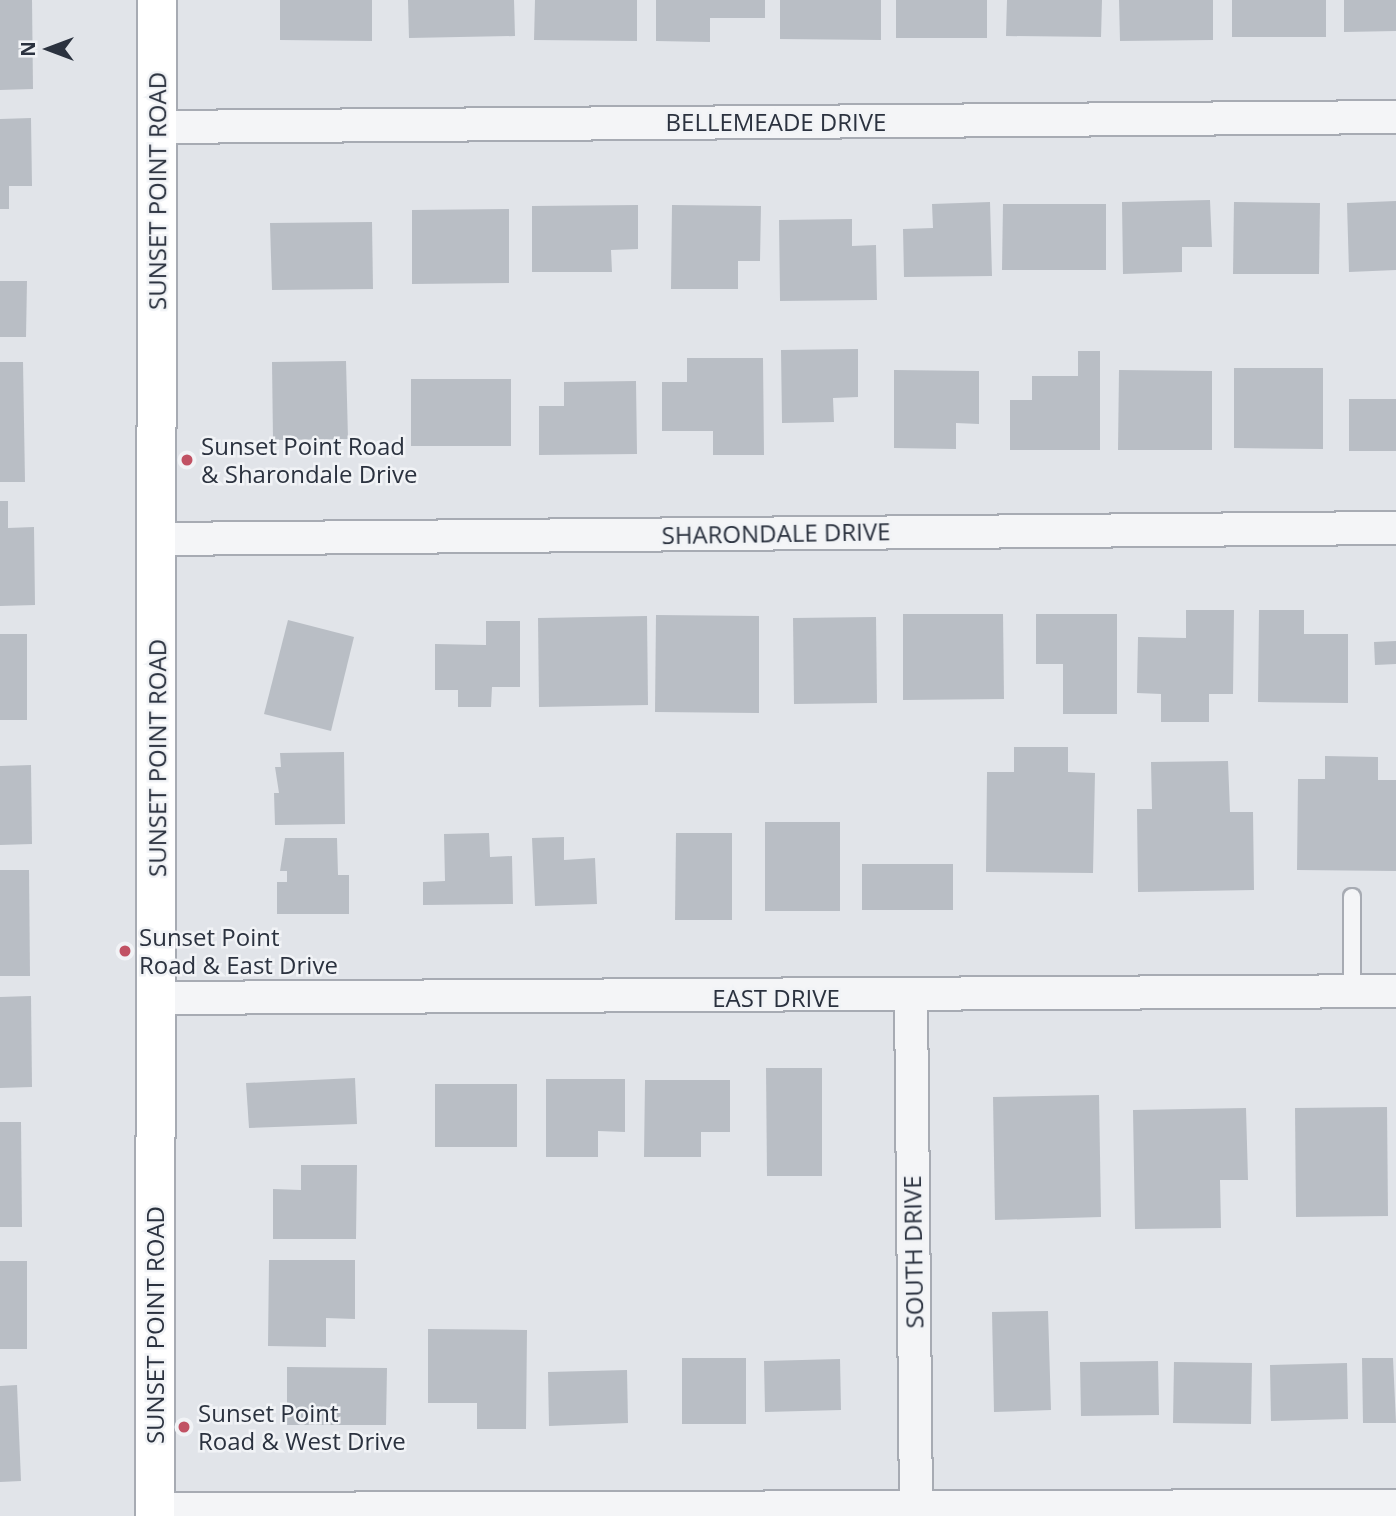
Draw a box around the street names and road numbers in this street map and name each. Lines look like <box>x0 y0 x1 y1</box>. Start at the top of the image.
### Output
street label: SUNSET POINT ROAD <box>143 72 171 310</box>
street label: BELLEMEADE DRIVE <box>666 108 886 136</box>
street label: SHARONDALE DRIVE <box>661 517 891 549</box>
street label: SUNSET POINT ROAD <box>143 639 171 877</box>
street label: EAST DRIVE <box>712 984 840 1012</box>
street label: SOUTH DRIVE <box>897 1175 929 1329</box>
street label: SUNSET POINT ROAD <box>141 1206 169 1444</box>

